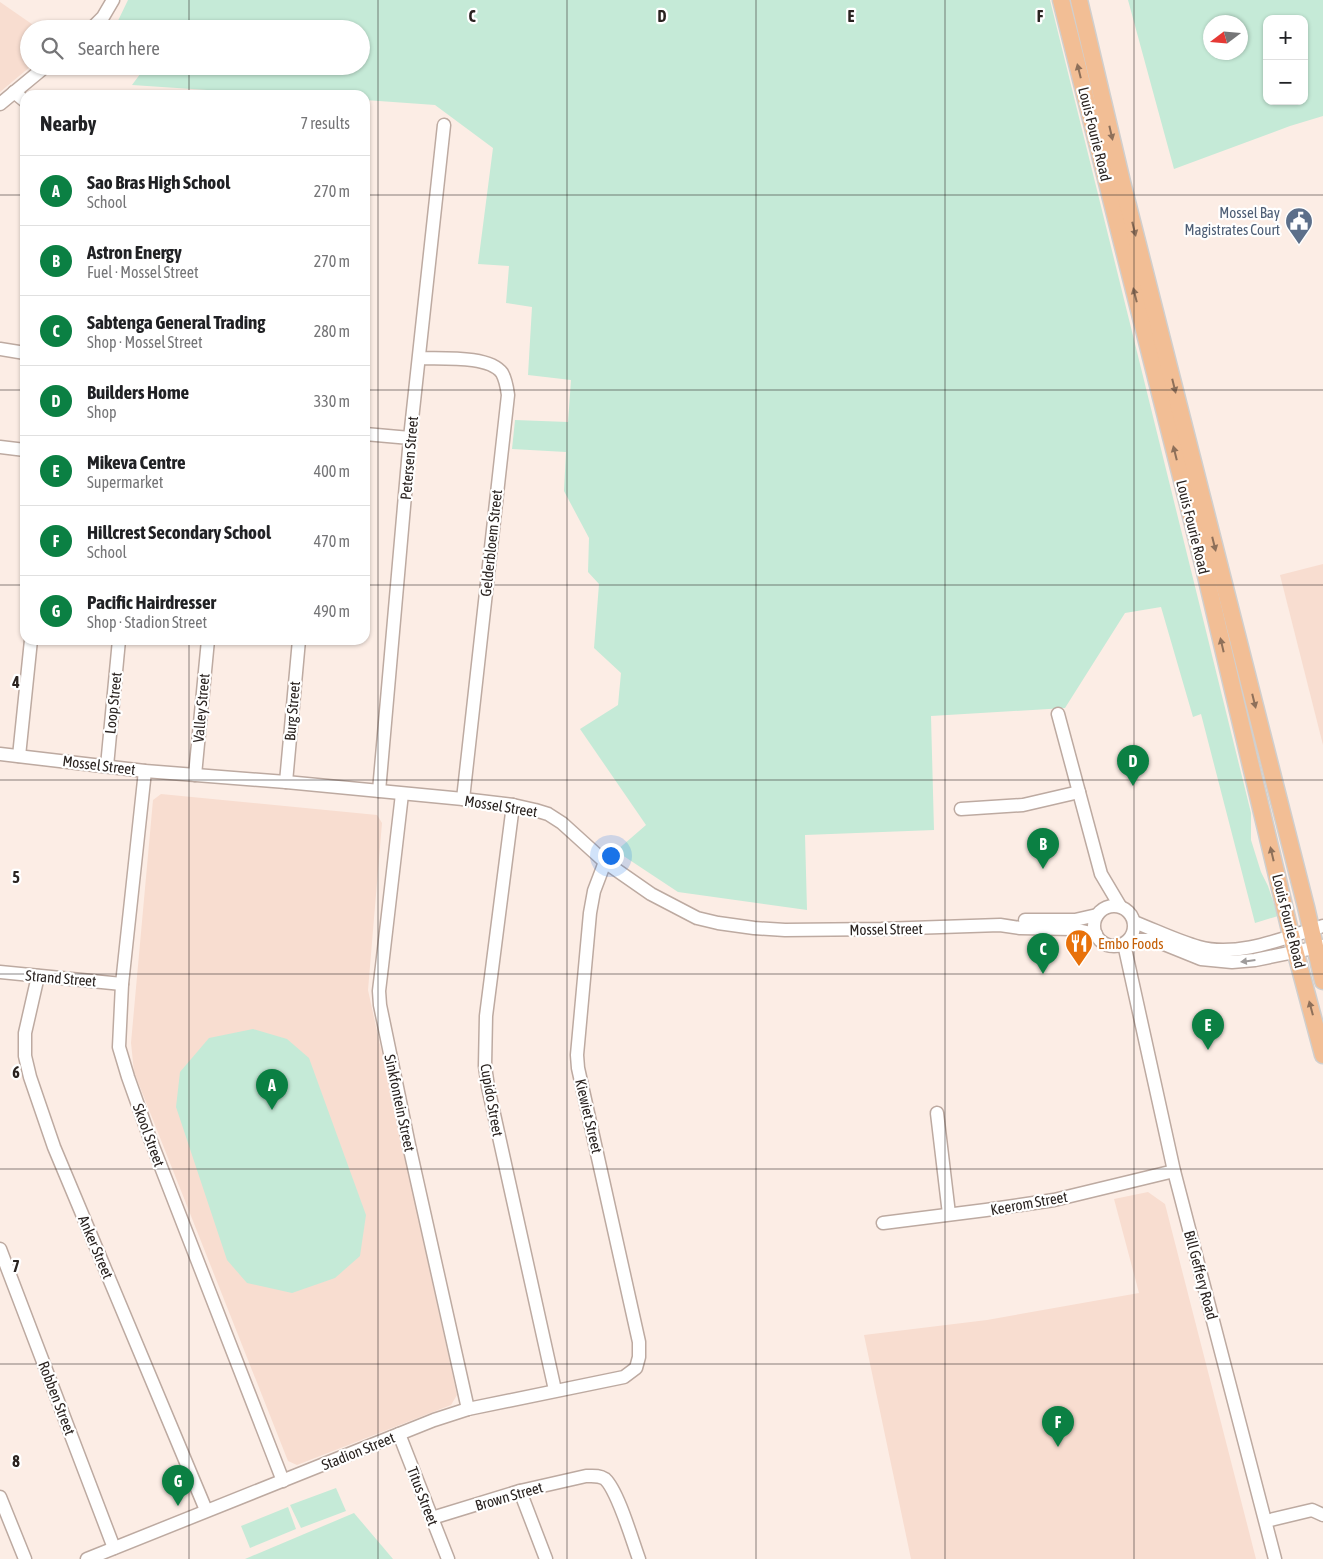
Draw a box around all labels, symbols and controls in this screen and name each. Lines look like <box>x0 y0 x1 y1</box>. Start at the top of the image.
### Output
text: C <box>468 7 476 25</box>
text: D <box>658 7 667 25</box>
text: E <box>848 7 855 25</box>
text: F <box>1037 7 1044 25</box>
north arrow <box>1203 15 1248 60</box>
map controls <box>1263 15 1308 105</box>
button: + <box>1263 15 1308 60</box>
search box <box>20 20 370 75</box>
icon: search <box>38 34 66 62</box>
text: Search here <box>78 37 160 59</box>
button: − <box>1263 60 1308 105</box>
one-way arrow <box>1074 64 1082 79</box>
street label: Louis Fourie Road <box>1075 85 1115 183</box>
text: Nearby <box>40 111 96 135</box>
text: 7 results <box>300 114 350 132</box>
one-way arrow <box>1107 125 1115 140</box>
text: Sao Bras High School <box>87 171 230 193</box>
text: A <box>52 182 60 200</box>
text: 270 m <box>314 182 350 200</box>
text: School <box>87 193 127 211</box>
place label: Mossel Bay Magistrates Court <box>1184 204 1280 238</box>
public building icon: Mossel Bay Magistrates Court <box>1284 206 1314 245</box>
one-way arrow <box>1130 221 1138 236</box>
text: Astron Energy <box>87 241 182 263</box>
text: B <box>52 252 60 270</box>
text: 270 m <box>314 252 350 270</box>
text: Fuel · Mossel Street <box>87 263 199 281</box>
one-way arrow <box>1131 288 1139 303</box>
text: Sabtenga General Trading <box>87 311 265 333</box>
text: C <box>52 322 60 340</box>
text: 280 m <box>314 322 350 340</box>
text: Shop · Mossel Street <box>87 333 203 351</box>
one-way arrow <box>1170 379 1178 394</box>
text: Builders Home <box>87 381 189 403</box>
text: D <box>52 392 60 410</box>
text: 330 m <box>314 392 350 410</box>
text: Shop <box>87 403 117 421</box>
street label: Petersen Street <box>397 416 421 500</box>
one-way arrow <box>1171 445 1179 460</box>
text: Mikeva Centre <box>87 451 186 473</box>
text: E <box>53 462 59 480</box>
text: 400 m <box>314 462 350 480</box>
text: Supermarket <box>87 473 163 491</box>
street label: Louis Fourie Road <box>1173 478 1213 576</box>
street label: Gelderbloem Street <box>477 489 505 597</box>
text: Hillcrest Secondary School <box>87 521 271 543</box>
text: F <box>53 532 59 550</box>
text: 470 m <box>314 532 350 550</box>
one-way arrow <box>1210 536 1218 551</box>
text: School <box>87 543 127 561</box>
text: Pacific Hairdresser <box>87 591 216 613</box>
text: G <box>52 602 60 620</box>
text: 490 m <box>314 602 350 620</box>
text: Shop · Stadion Street <box>87 613 207 631</box>
one-way arrow <box>1218 637 1226 652</box>
street label: Loop Street <box>101 671 125 735</box>
text: 4 <box>11 673 20 691</box>
street label: Valley Street <box>190 673 212 743</box>
street label: Burg Street <box>281 680 303 742</box>
one-way arrow <box>1250 694 1258 709</box>
pin: D <box>1117 745 1149 786</box>
street label: Mossel Street <box>62 752 136 778</box>
street label: Mossel Street <box>463 792 539 820</box>
pin: B <box>1027 828 1059 869</box>
your location <box>598 843 624 869</box>
one-way arrow <box>1268 846 1276 861</box>
text: 5 <box>12 868 20 886</box>
street label: Louis Fourie Road <box>1269 872 1309 970</box>
street label: Mossel Street <box>849 920 923 938</box>
restaurant icon: Embo Foods <box>1064 928 1094 967</box>
pin: C <box>1027 933 1059 974</box>
place label: Embo Foods <box>1098 935 1164 952</box>
one-way arrow <box>1239 957 1255 965</box>
street label: Strand Street <box>25 966 97 990</box>
one-way arrow <box>1307 1000 1315 1016</box>
pin: E <box>1192 1009 1224 1050</box>
street label: Sinkfontein Street <box>381 1053 419 1153</box>
street label: Cupido Street <box>477 1062 507 1138</box>
text: 6 <box>12 1063 20 1081</box>
pin: A <box>256 1069 288 1110</box>
street label: Kiewiet Street <box>572 1077 606 1155</box>
street label: Skool Street <box>130 1101 168 1169</box>
street label: Keerom Street <box>989 1188 1069 1218</box>
street label: Anker Street <box>75 1213 117 1281</box>
street label: Bill Geffery Road <box>1181 1229 1221 1321</box>
text: 7 <box>12 1257 20 1275</box>
street label: Robben Street <box>35 1359 79 1437</box>
pin: F <box>1042 1406 1074 1447</box>
street label: Stadion Street <box>319 1429 397 1473</box>
text: 8 <box>12 1452 20 1470</box>
street label: Titus Street <box>404 1464 442 1528</box>
pin: G <box>162 1465 194 1506</box>
street label: Brown Street <box>473 1478 545 1514</box>

